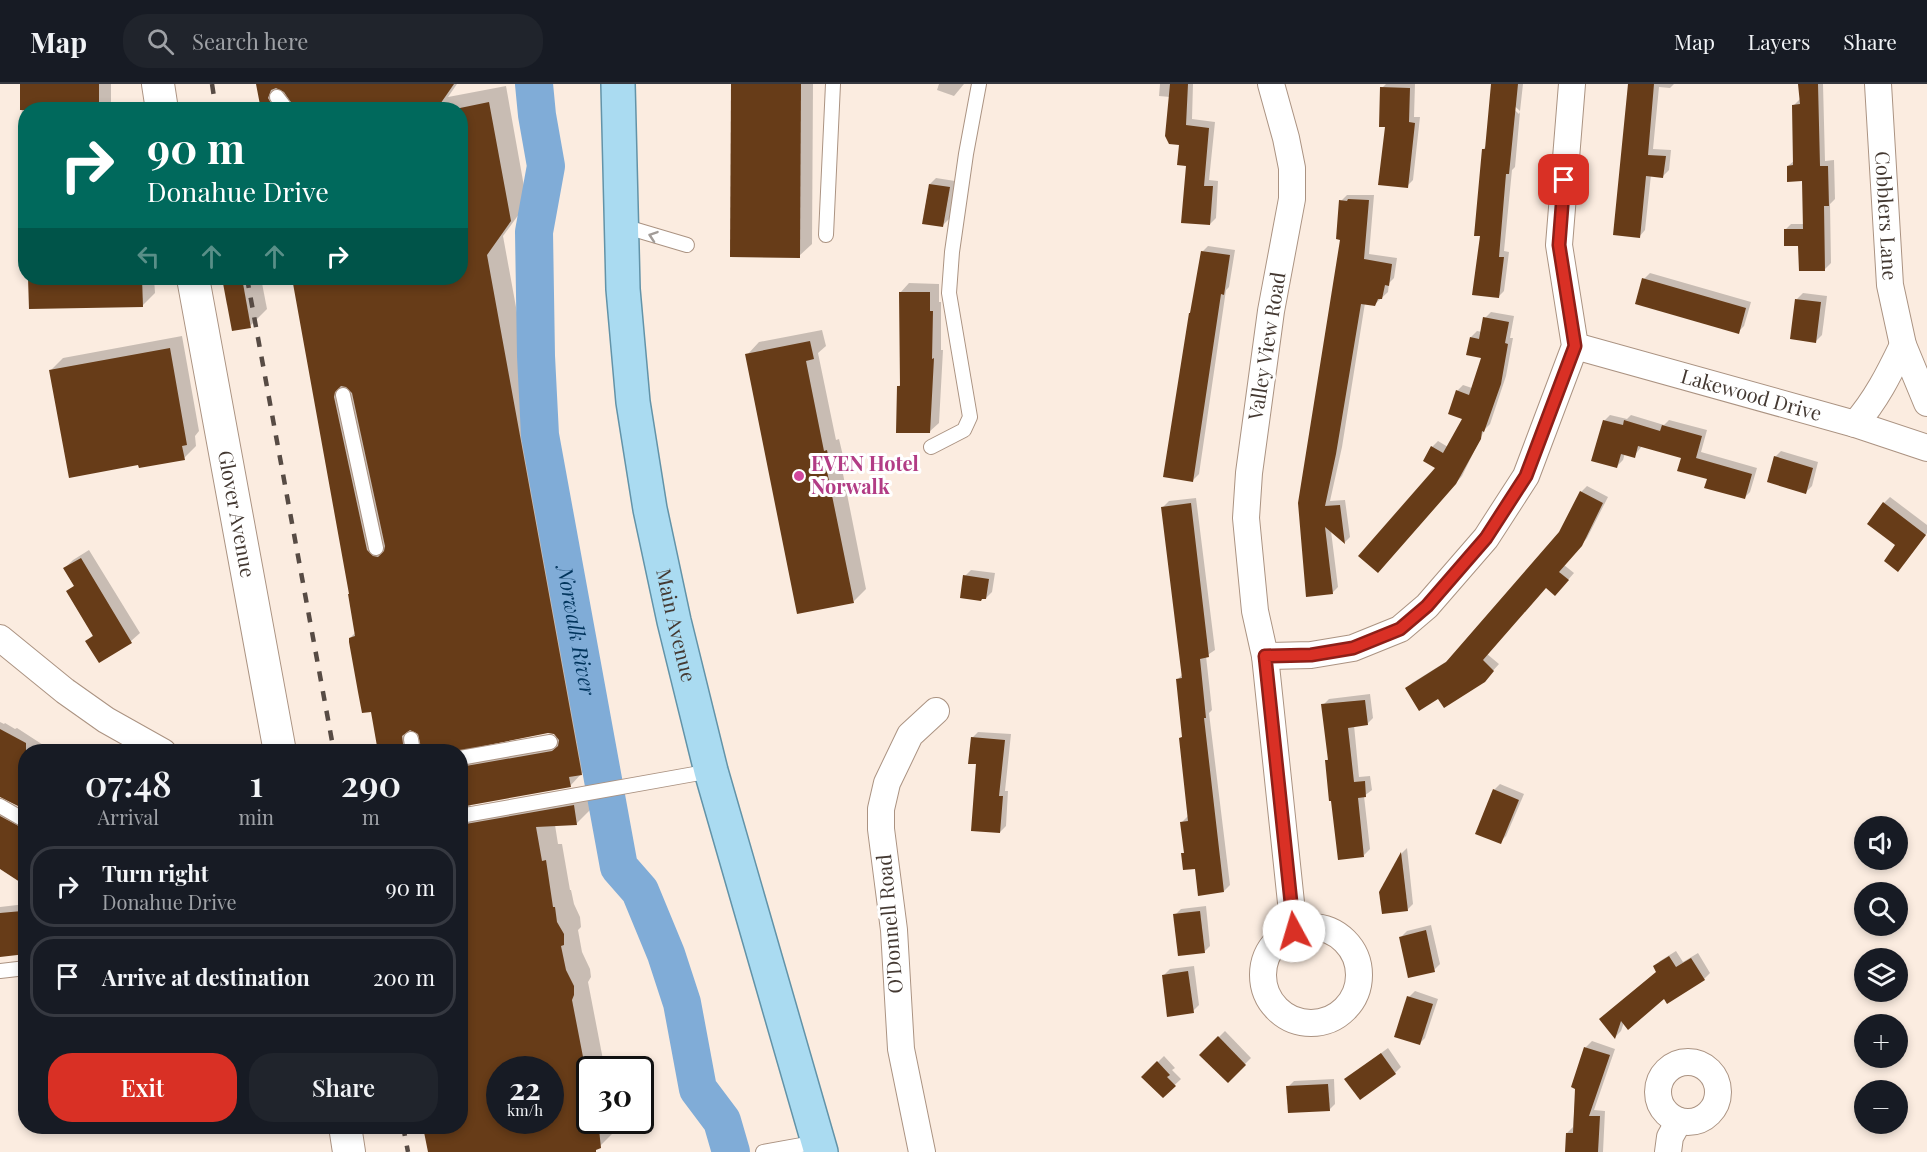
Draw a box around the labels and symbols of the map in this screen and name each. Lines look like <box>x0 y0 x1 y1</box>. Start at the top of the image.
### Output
street label: Cobblers Lane <box>1870 150 1905 281</box>
pin <box>1538 154 1589 205</box>
one-way arrow <box>648 230 659 243</box>
street label: Valley View Road <box>1240 269 1291 423</box>
street label: Lakewood Drive <box>1678 361 1825 426</box>
street label: Glover Avenue <box>213 448 263 580</box>
place label: EVEN Hotel Norwalk <box>811 449 919 499</box>
marker: EVEN Hotel Norwalk <box>792 469 806 483</box>
water label: Norwalk River <box>552 561 603 698</box>
street label: Main Avenue <box>651 566 703 684</box>
street label: O'Donnell Road <box>869 853 908 995</box>
position arrow <box>1262 899 1326 963</box>
speed limit sign: 30 <box>576 1056 654 1134</box>

